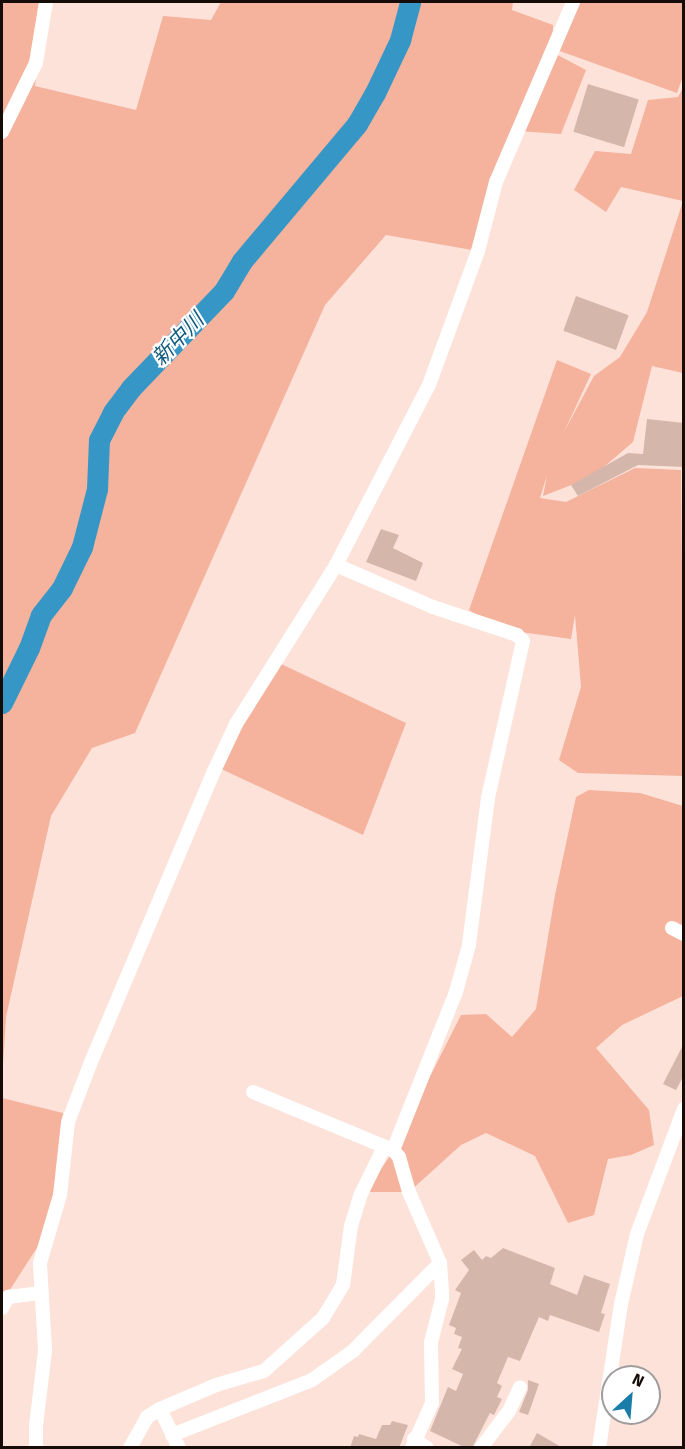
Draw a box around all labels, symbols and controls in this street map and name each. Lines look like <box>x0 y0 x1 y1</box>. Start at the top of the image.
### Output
water label: 新中川 <box>147 308 209 370</box>
north arrow <box>601 1365 661 1425</box>
text: N <box>629 1369 647 1391</box>

